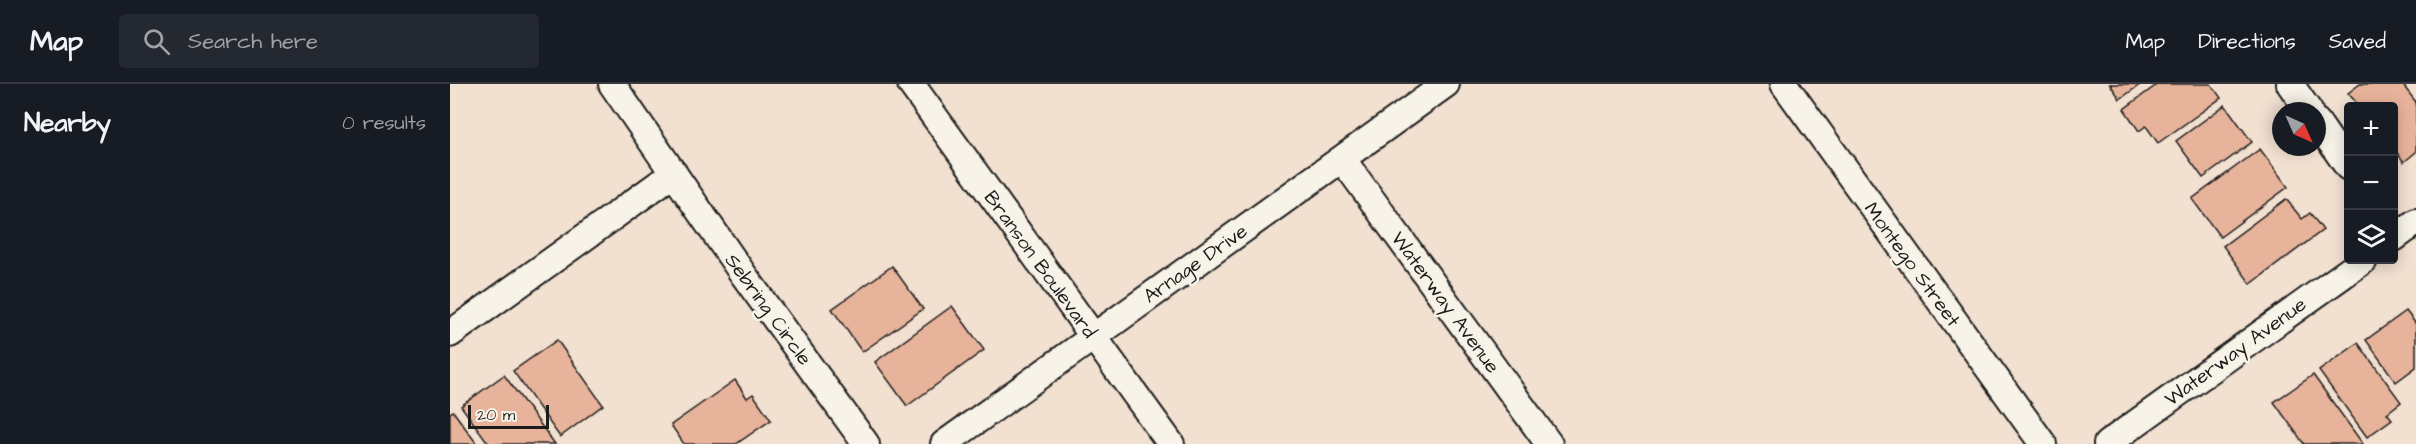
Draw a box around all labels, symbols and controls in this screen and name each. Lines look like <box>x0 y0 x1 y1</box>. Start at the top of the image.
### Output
search box <box>119 14 539 68</box>
text: Map <box>30 22 83 61</box>
icon: search <box>140 25 173 58</box>
text: Search here <box>188 26 318 57</box>
text: Map <box>2125 27 2165 56</box>
text: Directions <box>2198 27 2296 56</box>
text: Saved <box>2329 27 2386 56</box>
north arrow <box>2272 102 2326 156</box>
map controls <box>2344 102 2398 264</box>
button: + <box>2344 102 2398 156</box>
text: Nearby <box>24 105 111 141</box>
text: 0 results <box>342 109 426 137</box>
button: − <box>2344 156 2398 210</box>
street label: Branson Boulevard <box>977 185 1103 344</box>
street label: Montego Street <box>1857 197 1967 333</box>
button: layers <box>2344 210 2398 264</box>
street label: Arnage Drive <box>1138 217 1254 311</box>
street label: Waterway Avenue <box>1383 226 1506 380</box>
street label: Sebring Circle <box>717 248 818 372</box>
street label: Waterway Avenue <box>2159 291 2313 414</box>
scale bar <box>468 402 549 430</box>
text: 20 m <box>477 404 515 426</box>

